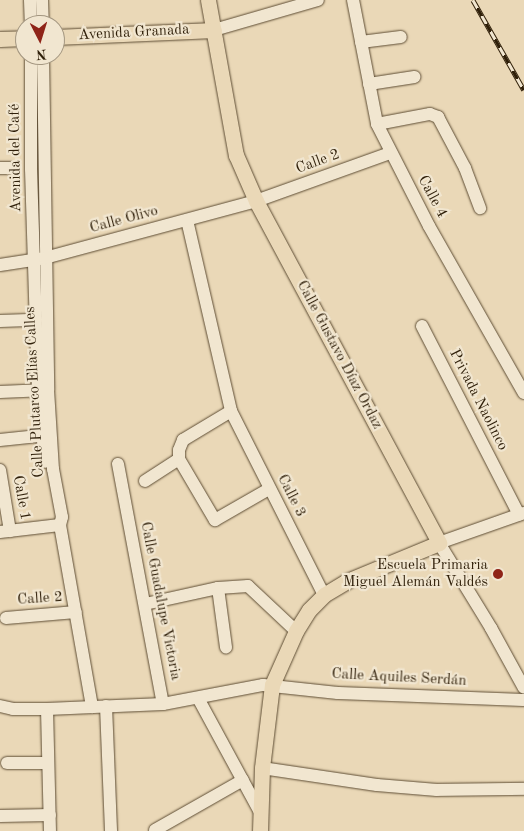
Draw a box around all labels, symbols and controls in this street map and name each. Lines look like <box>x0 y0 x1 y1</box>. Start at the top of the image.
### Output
north arrow <box>15 15 65 65</box>
street label: Avenida Granada <box>78 21 190 45</box>
text: N <box>35 47 47 61</box>
street label: Avenida del Café <box>6 104 26 212</box>
street label: Calle 2 <box>294 146 342 178</box>
street label: Calle 4 <box>413 173 451 221</box>
street label: Calle Olivo <box>88 202 160 238</box>
street label: Calle Gustavo Díaz Ordaz <box>292 278 386 432</box>
street label: Calle Plutarco Elías Calles <box>22 306 48 478</box>
street label: Privada Naolinco <box>445 346 511 454</box>
street label: Calle 3 <box>273 472 309 520</box>
street label: Calle 1 <box>8 474 34 522</box>
street label: Calle Guadalupe Victoria <box>136 520 184 682</box>
place label: Escuela Primaria Miguel Alemán Valdés <box>343 556 488 591</box>
marker: Escuela Primaria Miguel Alemán Valdés <box>492 568 504 580</box>
street label: Calle 2 <box>17 588 63 610</box>
street label: Calle Aquiles Serdán <box>331 665 467 691</box>

